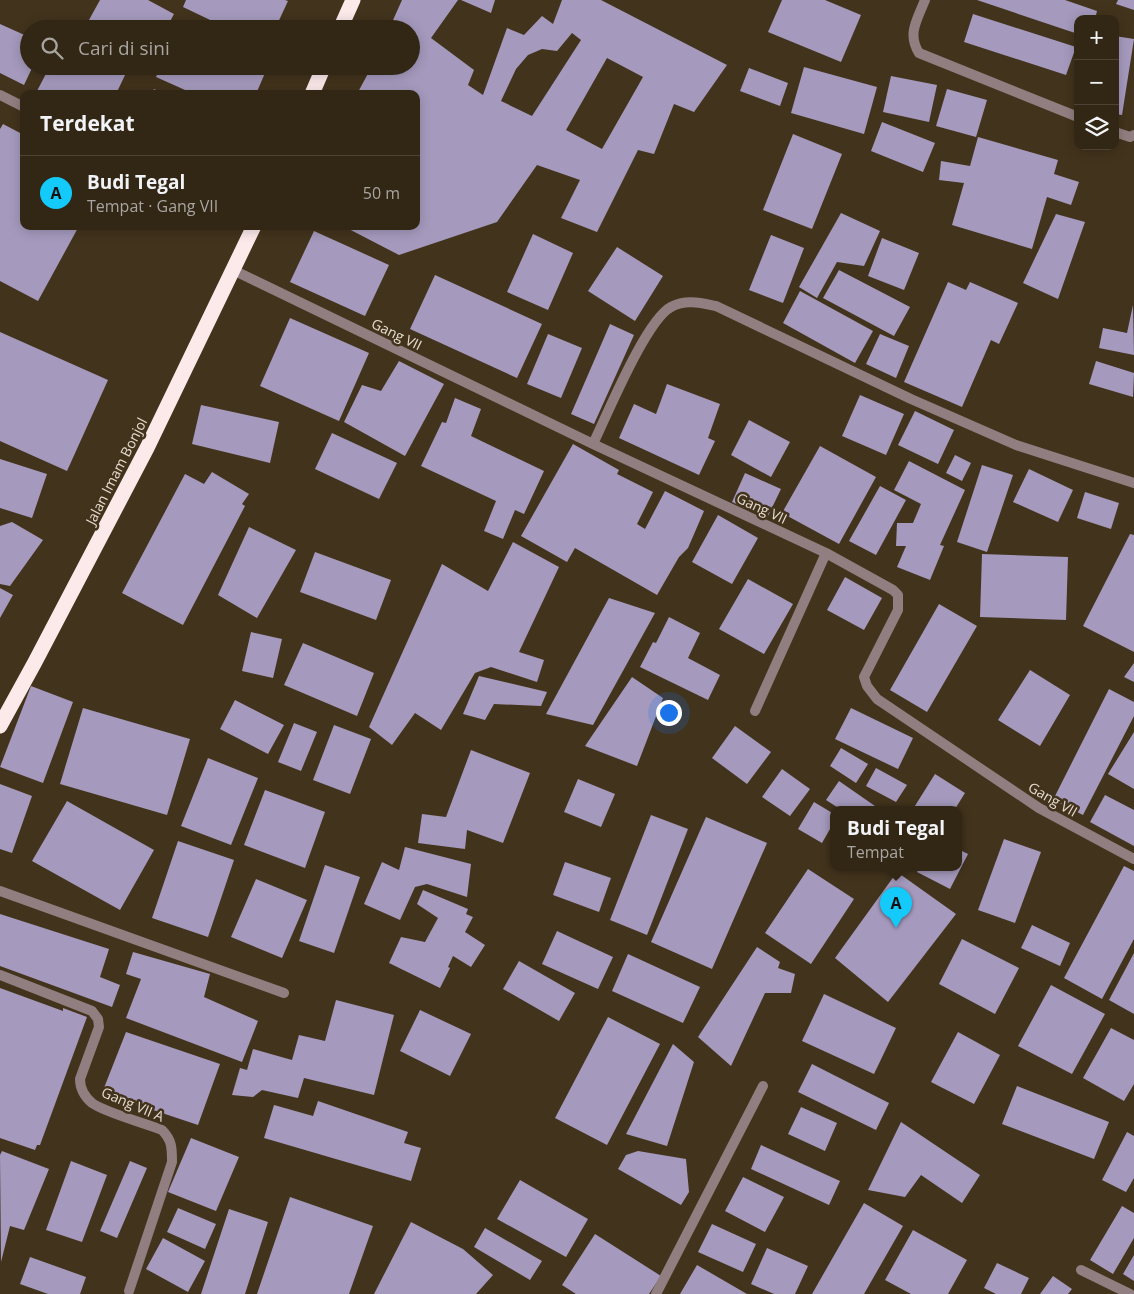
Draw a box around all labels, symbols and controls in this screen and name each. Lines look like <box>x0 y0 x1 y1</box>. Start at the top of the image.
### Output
map controls <box>1074 15 1119 150</box>
button: + <box>1074 15 1119 60</box>
search box <box>20 20 420 75</box>
icon: search <box>38 34 66 62</box>
text: Cari di sini <box>78 35 170 61</box>
button: − <box>1074 60 1119 105</box>
button: layers <box>1074 105 1119 150</box>
text: Terdekat <box>40 109 135 137</box>
text: Budi Tegal <box>87 169 185 195</box>
text: A <box>50 182 62 204</box>
text: 50 m <box>363 182 400 204</box>
text: Tempat · Gang VII <box>87 195 218 217</box>
street label: Gang VII <box>369 314 425 354</box>
street label: Jalan Imam Bonjol <box>80 414 151 530</box>
street label: Gang VII <box>734 488 790 528</box>
your location <box>656 700 682 726</box>
street label: Gang VII <box>1025 777 1081 821</box>
popup <box>830 806 962 871</box>
text: Budi Tegal <box>847 815 945 841</box>
text: Tempat <box>847 841 904 863</box>
pin: A <box>880 887 912 928</box>
street label: Gang VII A <box>99 1082 167 1126</box>

